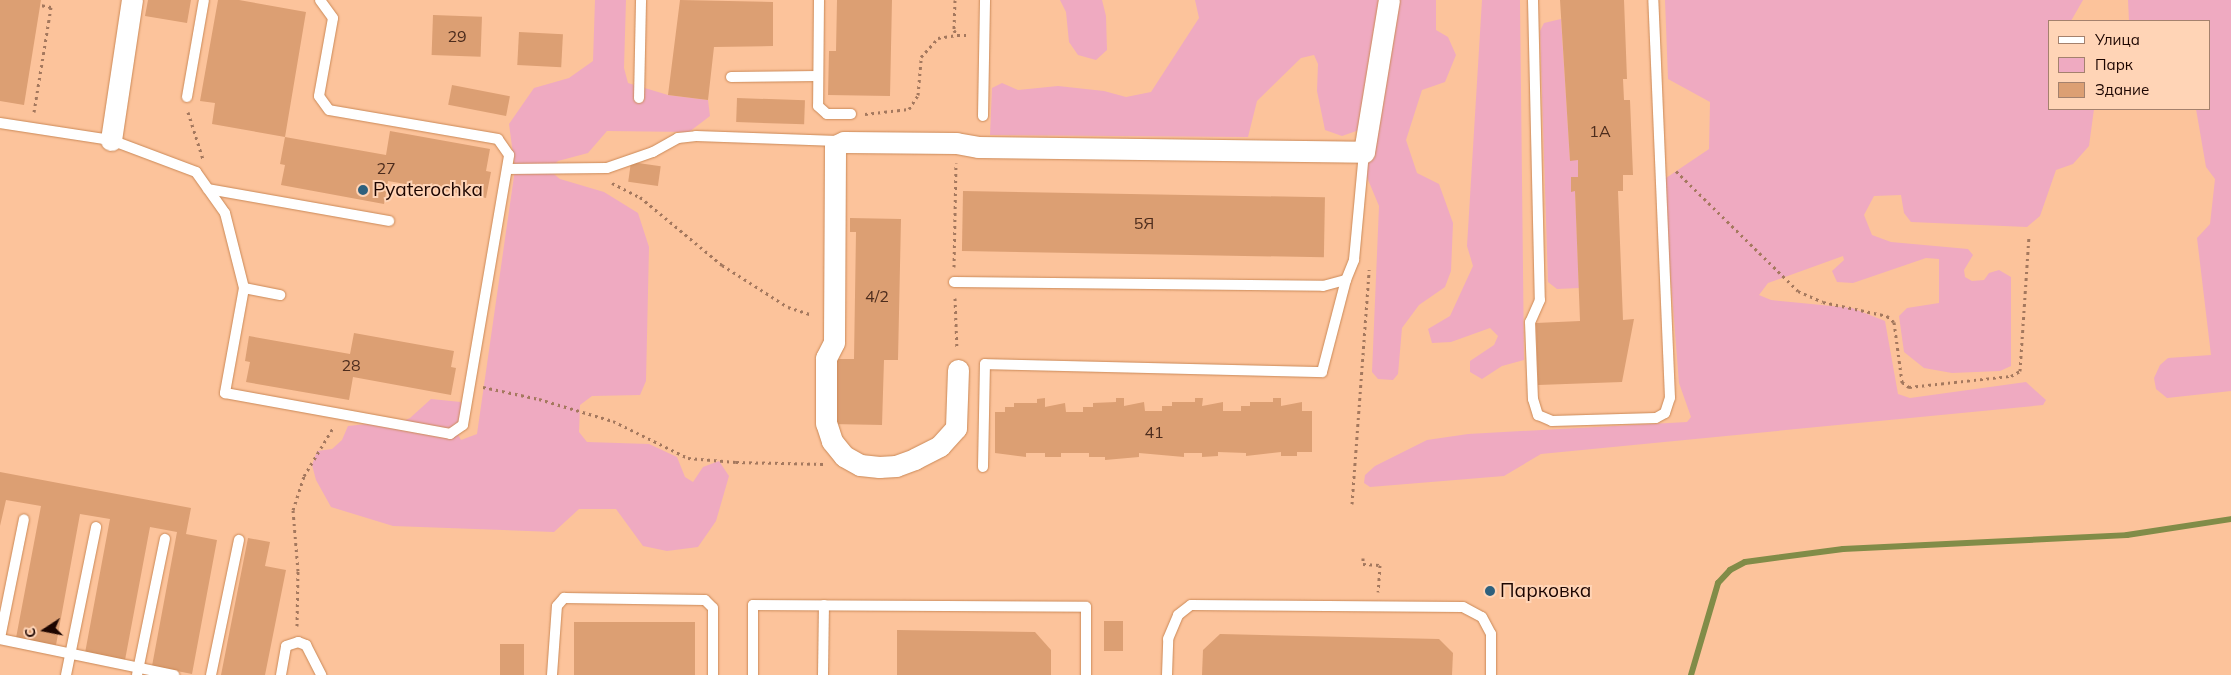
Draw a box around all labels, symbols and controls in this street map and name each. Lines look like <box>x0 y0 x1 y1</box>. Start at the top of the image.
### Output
legend <box>2048 20 2211 110</box>
house number: 29 <box>447 26 467 46</box>
text: Улица <box>2095 30 2140 49</box>
text: Парк <box>2095 55 2133 74</box>
text: Здание <box>2095 80 2149 99</box>
house number: 1А <box>1589 121 1611 141</box>
house number: 27 <box>376 158 396 178</box>
place label: Pyaterochka <box>373 179 483 201</box>
marker: Pyaterochka <box>357 184 369 196</box>
house number: 5Я <box>1134 213 1154 233</box>
house number: 4/2 <box>865 286 889 306</box>
house number: 28 <box>341 355 361 375</box>
house number: 41 <box>1144 422 1164 442</box>
place label: Парковка <box>1500 580 1591 602</box>
marker: Парковка <box>1484 585 1496 597</box>
north arrow <box>20 605 70 655</box>
text: С <box>21 626 40 639</box>

